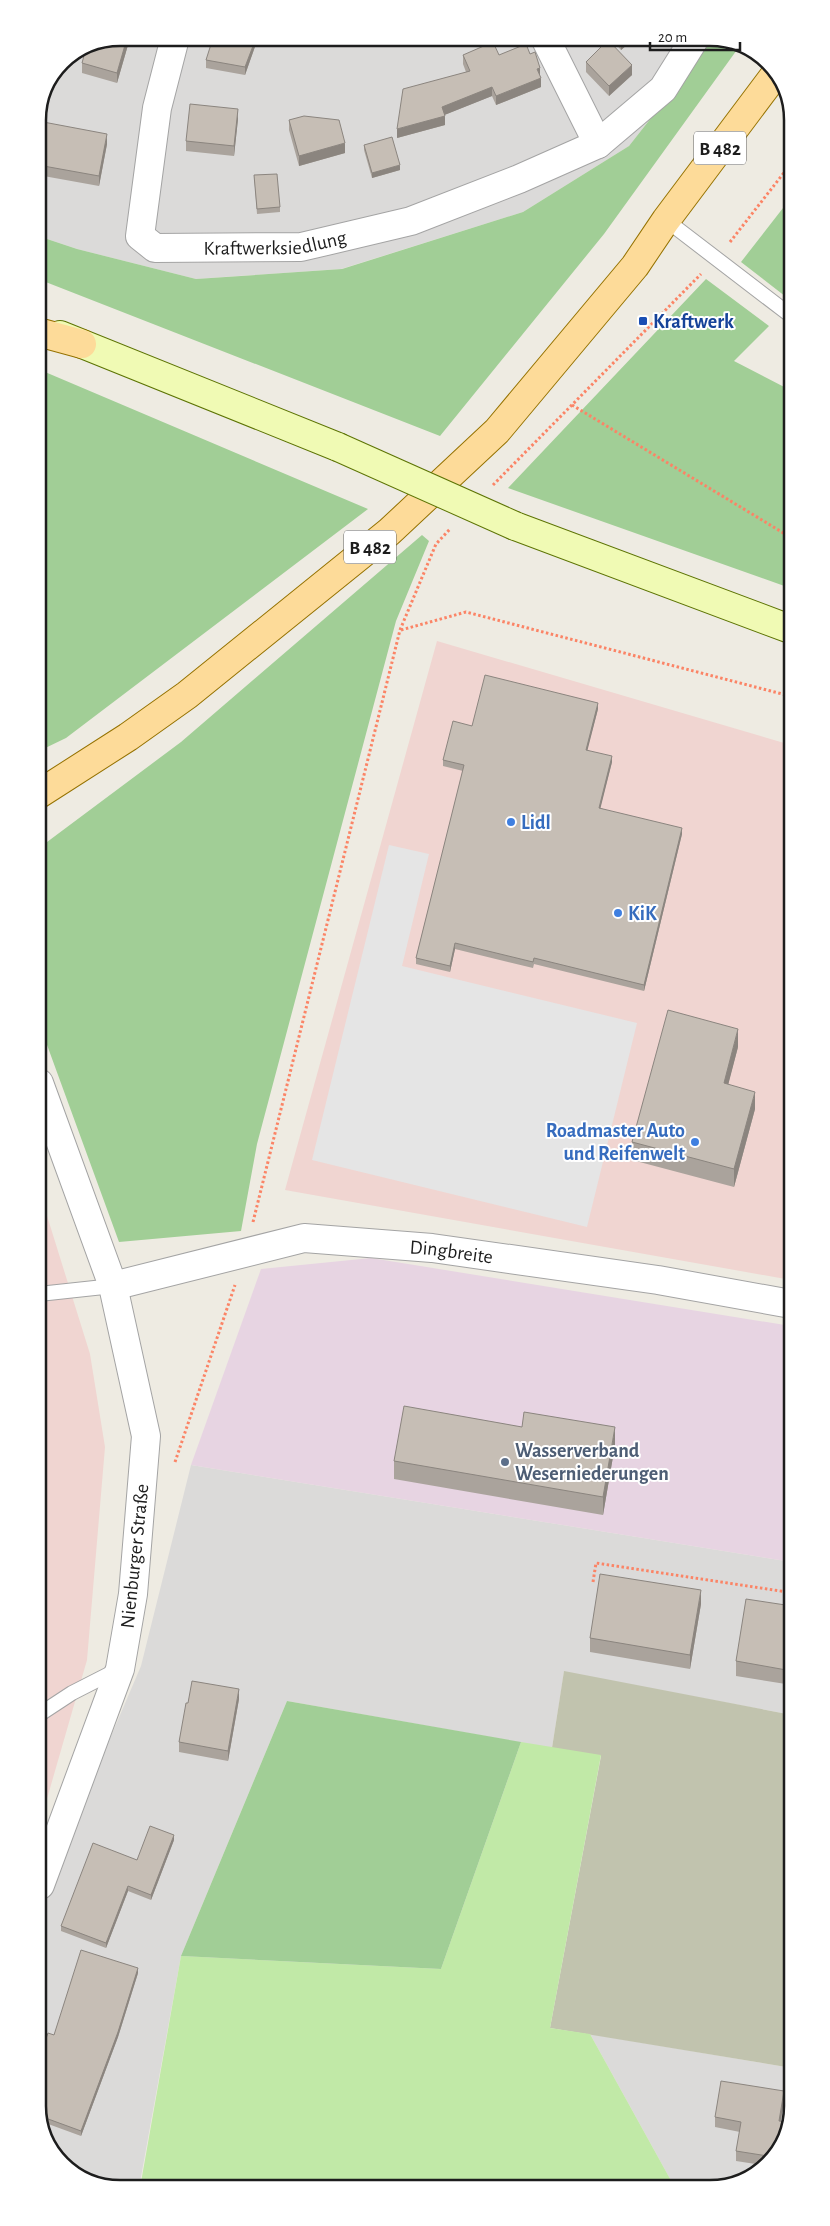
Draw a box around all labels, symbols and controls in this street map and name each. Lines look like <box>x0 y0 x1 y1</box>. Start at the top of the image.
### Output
scale bar <box>650 20 740 52</box>
text: 20 m <box>658 30 687 45</box>
road number: B 482 <box>694 132 746 164</box>
street label: Kraftwerksiedlung <box>204 228 349 259</box>
place label: Kraftwerk <box>653 312 734 332</box>
marker: Kraftwerk <box>637 315 649 327</box>
road number: B 482 <box>344 530 396 564</box>
place label: Lidl <box>521 813 551 833</box>
marker: Lidl <box>505 816 517 828</box>
place label: KiK <box>628 904 657 924</box>
marker: KiK <box>612 907 624 919</box>
place label: Roadmaster Auto und Reifenwelt <box>546 1121 685 1164</box>
marker: Roadmaster Auto und Reifenwelt <box>689 1136 701 1148</box>
street label: Dingbreite <box>409 1237 494 1268</box>
place label: Wasserverband Weserniederungen <box>515 1441 669 1484</box>
marker: Wasserverband Weserniederungen <box>499 1456 511 1468</box>
street label: Nienburger Straße <box>117 1483 153 1629</box>

